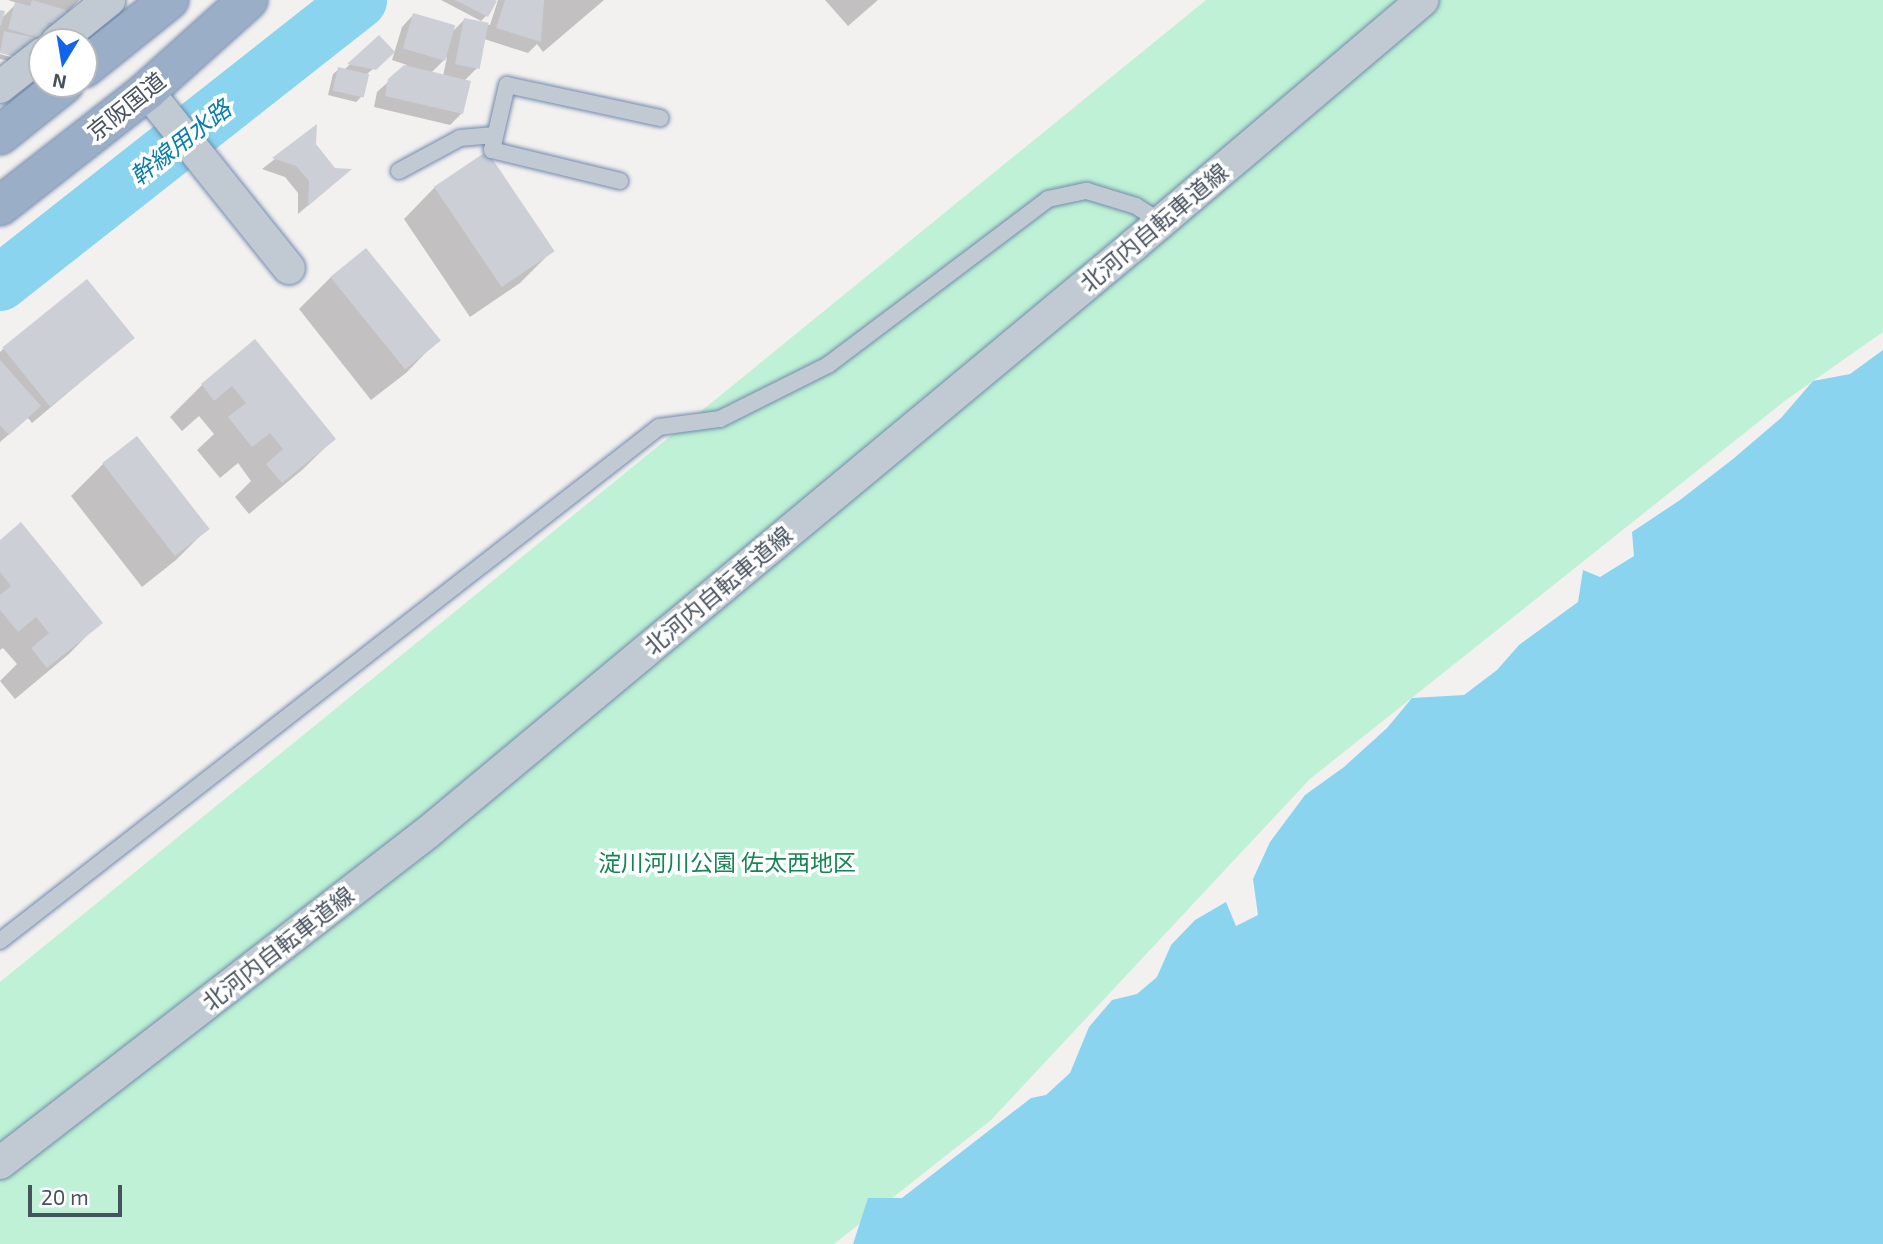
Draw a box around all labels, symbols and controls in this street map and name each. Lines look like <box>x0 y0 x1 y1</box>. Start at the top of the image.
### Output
north arrow <box>28 28 98 98</box>
street label: 京阪国道 <box>82 66 170 146</box>
text: N <box>50 70 68 95</box>
water label: 幹線用水路 <box>124 94 236 190</box>
street label: 北河内自転車道線 <box>1075 157 1233 297</box>
street label: 北河内自転車道線 <box>639 520 797 660</box>
park label: 淀川河川公園 佐太西地区 <box>598 848 856 876</box>
street label: 北河内自転車道線 <box>197 880 359 1016</box>
scale bar <box>32 1170 126 1214</box>
text: 20 m <box>41 1184 89 1209</box>

